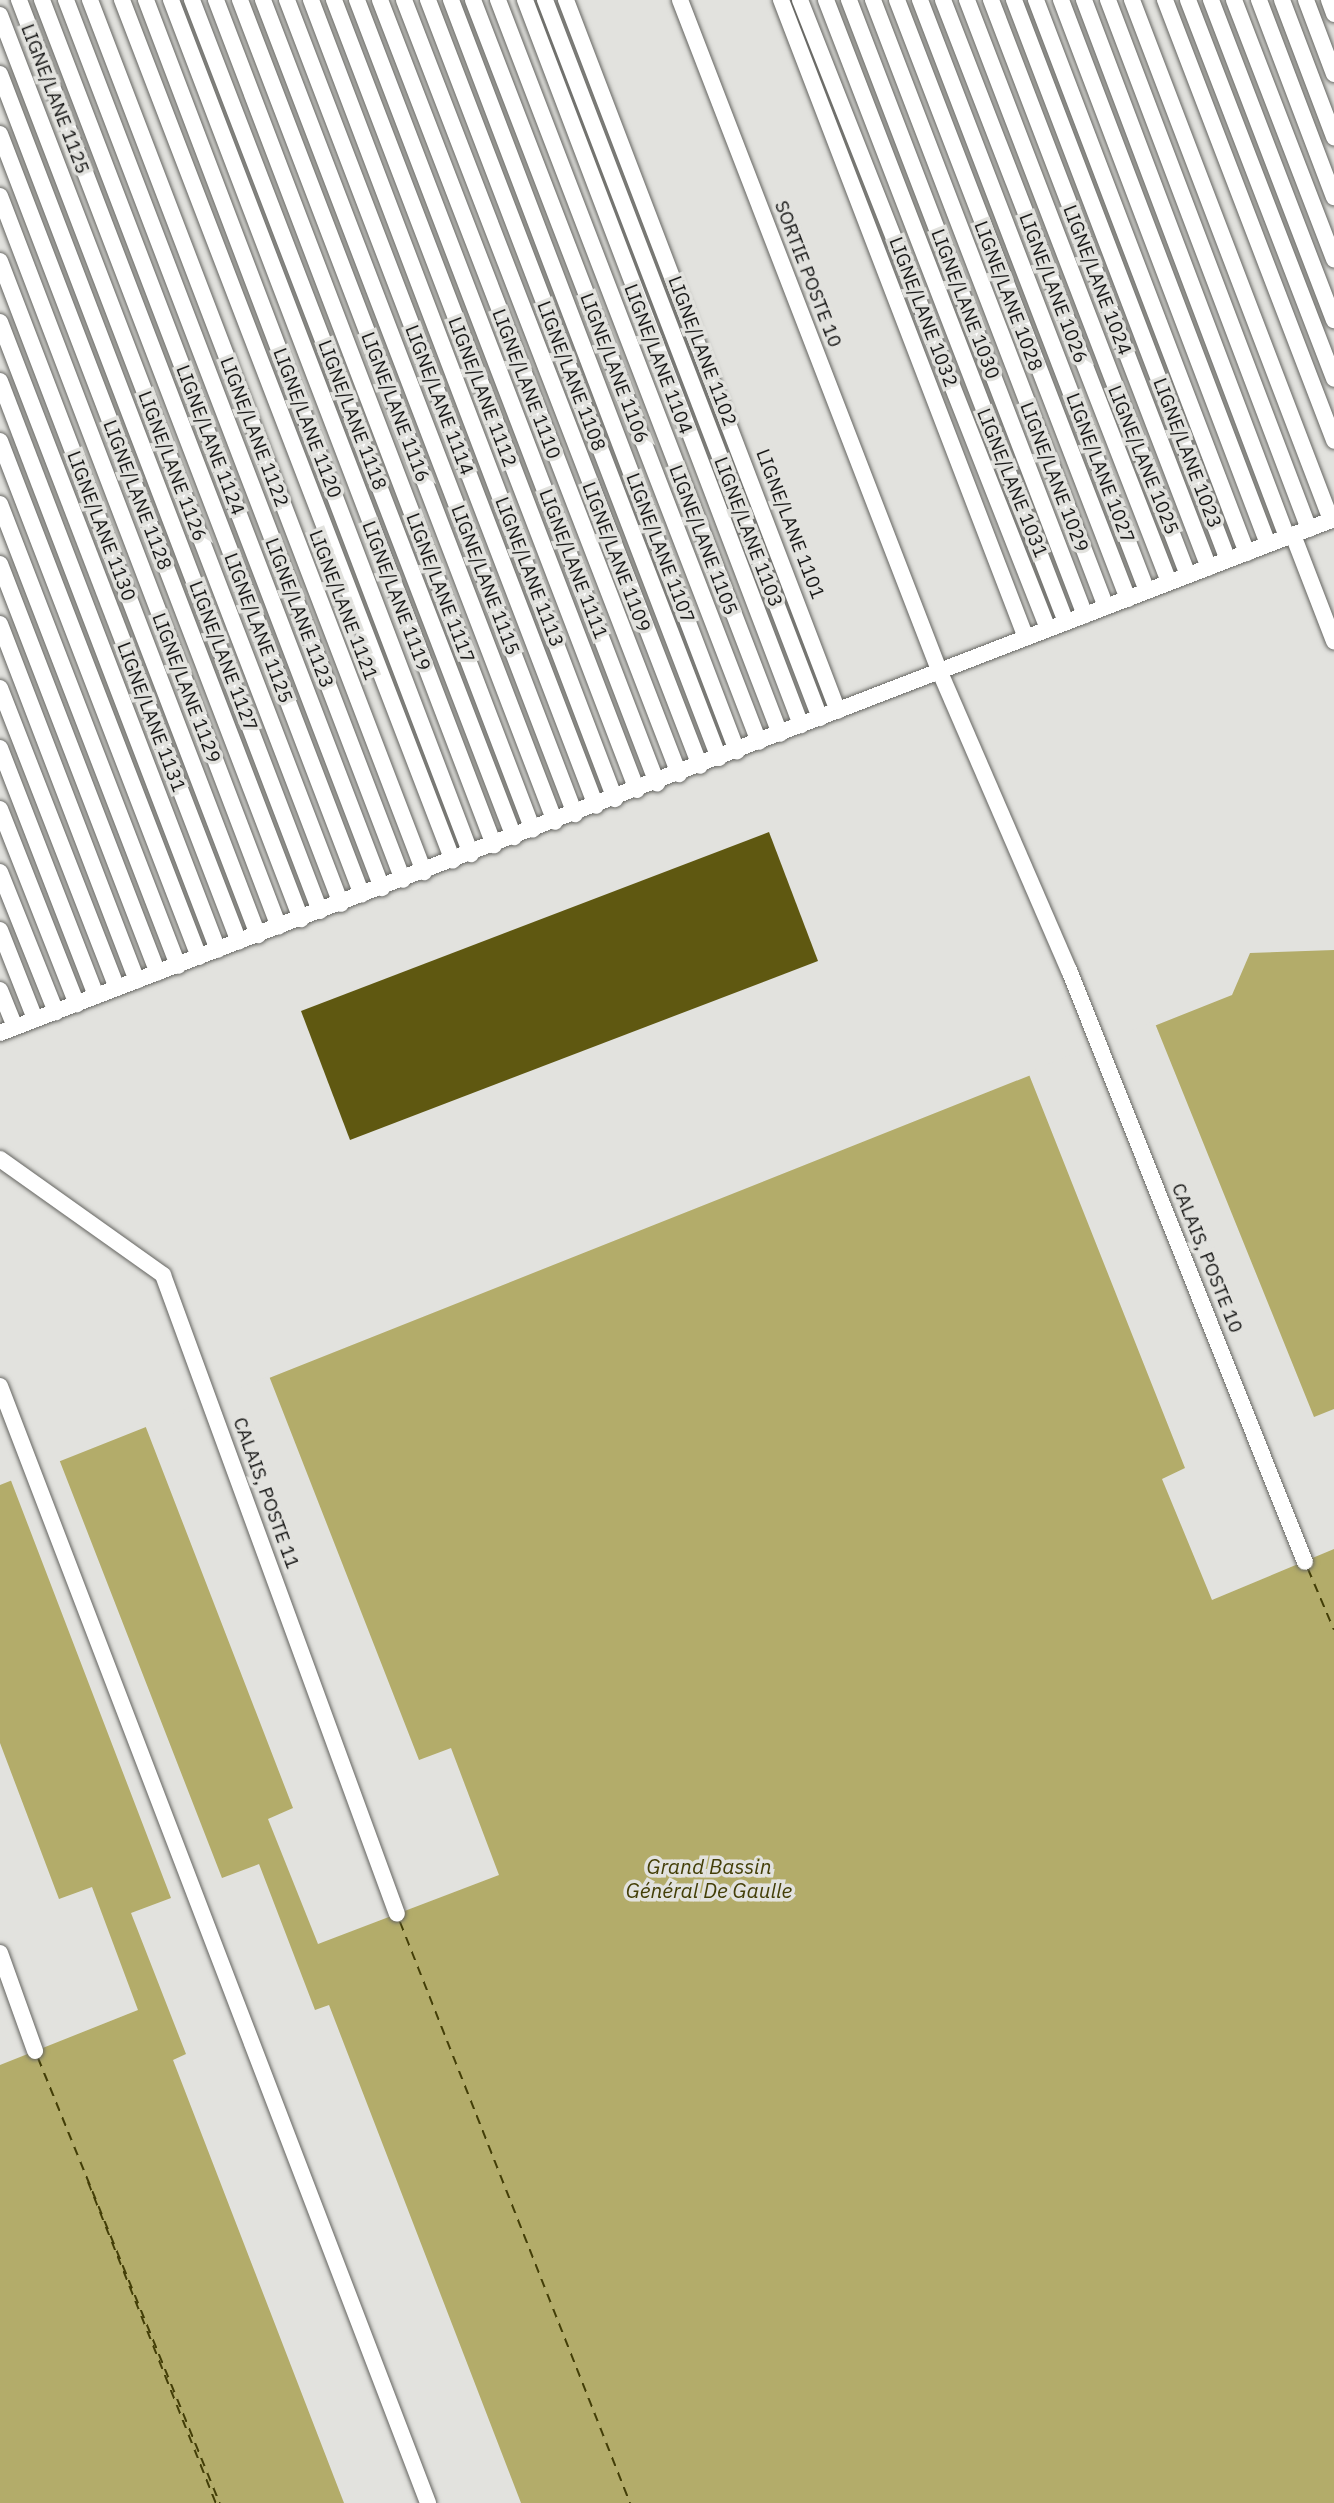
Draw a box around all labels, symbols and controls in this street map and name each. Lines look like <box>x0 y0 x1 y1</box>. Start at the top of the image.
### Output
street label: LIGNE/LANE 1125 <box>16 21 94 177</box>
street label: SORTIE POSTE 10 <box>770 198 846 350</box>
street label: LIGNE/LANE 1024 <box>1058 202 1136 358</box>
street label: LIGNE/LANE 1026 <box>1014 210 1092 366</box>
street label: LIGNE/LANE 1028 <box>969 218 1047 374</box>
street label: LIGNE/LANE 1030 <box>926 226 1004 382</box>
street label: LIGNE/LANE 1032 <box>884 234 962 390</box>
street label: LIGNE/LANE 1102 <box>663 273 741 429</box>
street label: LIGNE/LANE 1104 <box>619 281 697 437</box>
street label: LIGNE/LANE 1106 <box>575 290 653 446</box>
street label: LIGNE/LANE 1108 <box>532 298 610 454</box>
street label: LIGNE/LANE 1110 <box>487 306 565 462</box>
street label: LIGNE/LANE 1112 <box>443 314 521 470</box>
street label: LIGNE/LANE 1114 <box>400 322 478 478</box>
street label: LIGNE/LANE 1116 <box>356 329 434 485</box>
street label: LIGNE/LANE 1118 <box>313 337 391 493</box>
street label: LIGNE/LANE 1120 <box>268 345 346 501</box>
street label: LIGNE/LANE 1122 <box>215 354 293 510</box>
street label: LIGNE/LANE 1124 <box>171 362 249 518</box>
street label: LIGNE/LANE 1023 <box>1148 375 1226 531</box>
street label: LIGNE/LANE 1025 <box>1103 382 1183 538</box>
street label: LIGNE/LANE 1126 <box>133 388 211 544</box>
street label: LIGNE/LANE 1027 <box>1061 390 1139 546</box>
street label: LIGNE/LANE 1029 <box>1015 399 1093 555</box>
street label: LIGNE/LANE 1031 <box>972 405 1052 561</box>
street label: LIGNE/LANE 1128 <box>98 417 176 573</box>
street label: LIGNE/LANE 1101 <box>751 446 829 602</box>
street label: LIGNE/LANE 1130 <box>62 448 140 604</box>
street label: LIGNE/LANE 1103 <box>709 454 787 610</box>
street label: LIGNE/LANE 1105 <box>664 462 742 618</box>
street label: LIGNE/LANE 1107 <box>621 470 699 626</box>
street label: LIGNE/LANE 1109 <box>577 479 655 635</box>
street label: LIGNE/LANE 1111 <box>534 486 612 642</box>
street label: LIGNE/LANE 1113 <box>490 494 568 650</box>
street label: LIGNE/LANE 1115 <box>446 502 524 658</box>
street label: LIGNE/LANE 1117 <box>401 510 479 666</box>
street label: LIGNE/LANE 1119 <box>357 518 435 674</box>
street label: LIGNE/LANE 1121 <box>304 527 382 683</box>
street label: LIGNE/LANE 1123 <box>260 535 338 691</box>
street label: LIGNE/LANE 1125 <box>219 550 297 706</box>
street label: LIGNE/LANE 1127 <box>184 578 262 734</box>
street label: LIGNE/LANE 1129 <box>147 610 225 766</box>
street label: LIGNE/LANE 1131 <box>112 639 190 795</box>
street label: CALAIS, POSTE 10 <box>1167 1180 1247 1336</box>
street label: CALAIS, POSTE 11 <box>228 1414 304 1572</box>
water label: Grand Bassin Général De Gaulle <box>626 1853 792 1903</box>

